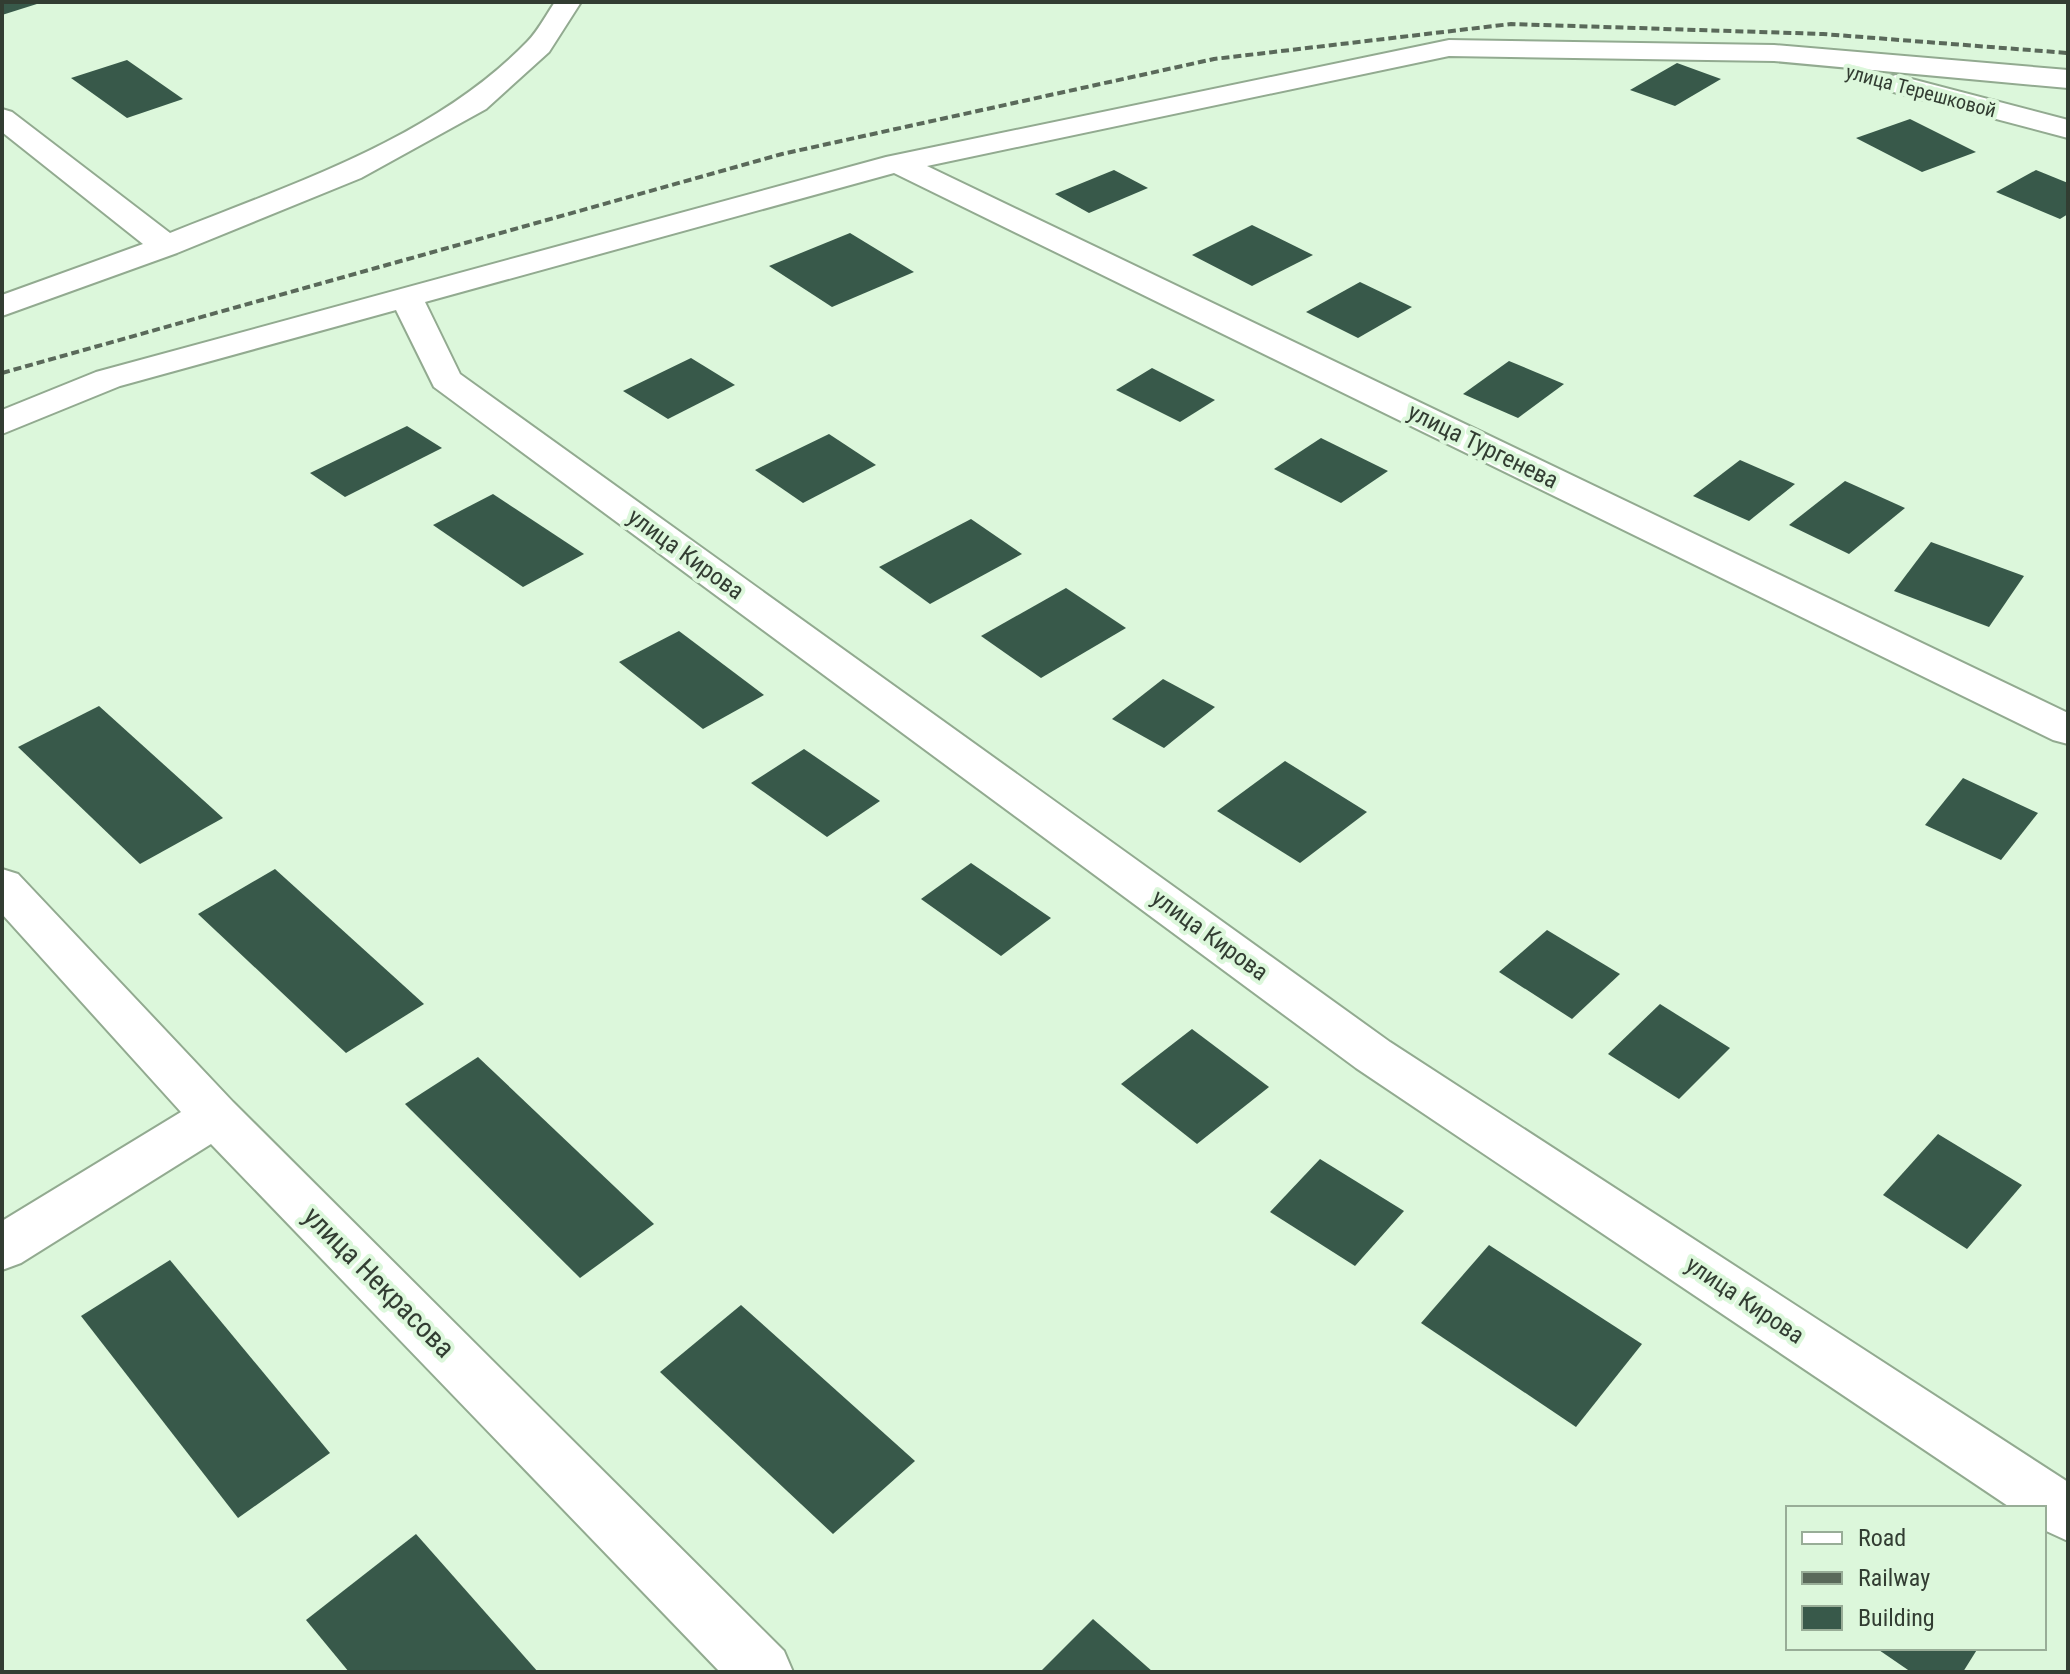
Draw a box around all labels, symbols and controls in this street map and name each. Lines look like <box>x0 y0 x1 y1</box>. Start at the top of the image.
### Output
street label: улица Терешковой <box>1843 59 1999 123</box>
street label: улица Тургенева <box>1403 398 1563 494</box>
street label: улица Кирова <box>623 503 749 605</box>
street label: улица Кирова <box>1147 884 1273 986</box>
street label: улица Некрасова <box>297 1200 461 1364</box>
street label: улица Кирова <box>1681 1250 1809 1350</box>
legend <box>1786 1506 2046 1650</box>
text: Road <box>1858 1524 1906 1552</box>
text: Railway <box>1858 1564 1930 1592</box>
text: Building <box>1858 1604 1935 1632</box>

